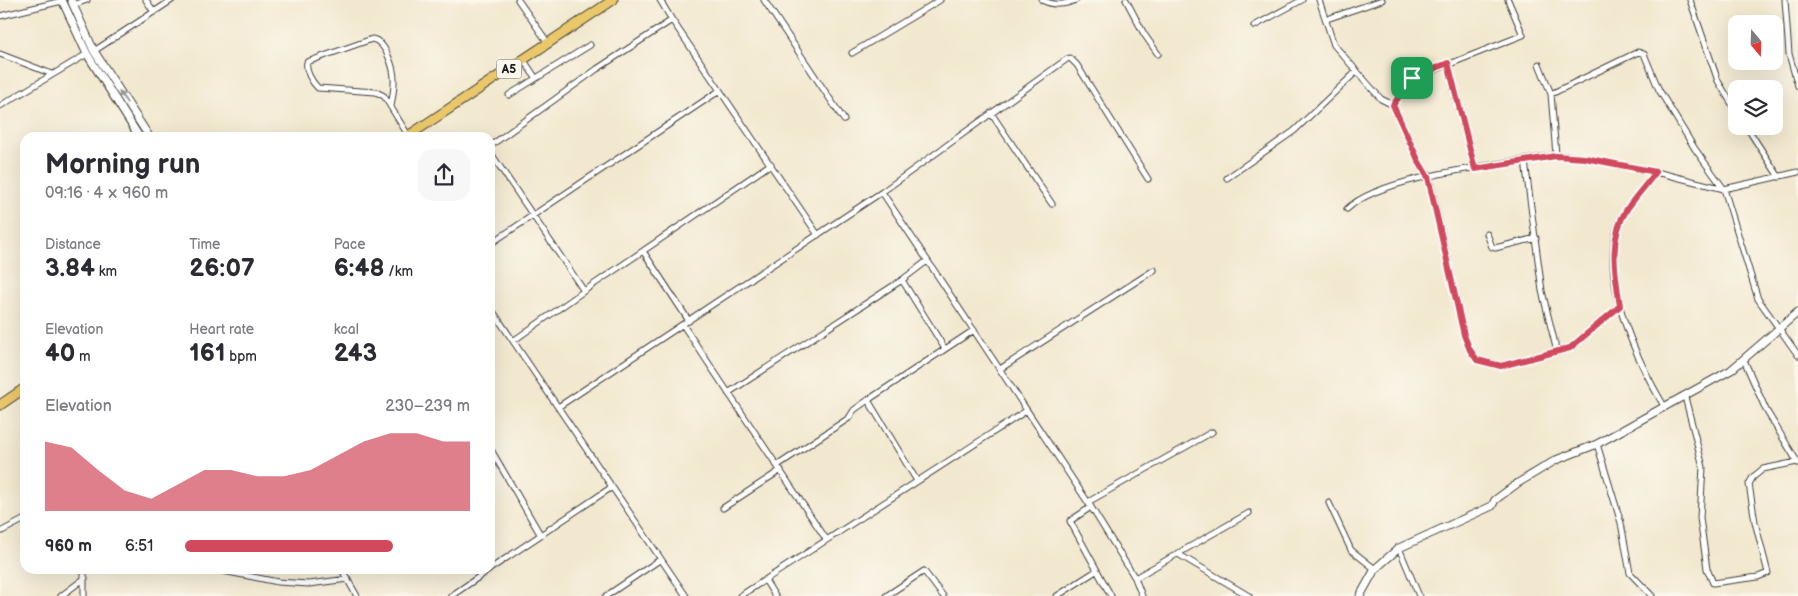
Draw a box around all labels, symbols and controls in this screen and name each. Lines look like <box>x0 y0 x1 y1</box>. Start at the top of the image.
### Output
north arrow <box>1728 15 1782 70</box>
map controls <box>1728 15 1783 135</box>
pin <box>1391 57 1433 99</box>
road number: A5 <box>496 60 522 78</box>
icon: arrive <box>1398 64 1426 92</box>
button: layers <box>1728 80 1783 135</box>
one-way arrow <box>118 90 128 103</box>
text: Morning run <box>45 148 200 181</box>
button: share <box>418 149 470 201</box>
text: 09:16 · 4 × 960 m <box>45 184 168 203</box>
text: Distance <box>45 236 101 253</box>
text: Time <box>189 236 220 253</box>
text: Pace <box>334 236 366 253</box>
text: 3.84 <box>45 253 95 284</box>
text: 26:07 <box>189 253 255 284</box>
text: 6:48 <box>334 253 385 284</box>
text: km <box>95 263 117 280</box>
text: /km <box>385 263 413 280</box>
text: Elevation <box>45 321 103 338</box>
text: Heart rate <box>189 321 254 338</box>
text: kcal <box>334 321 359 338</box>
text: 40 <box>45 338 75 369</box>
text: 161 <box>189 338 226 369</box>
text: 243 <box>334 338 377 369</box>
text: m <box>75 348 91 365</box>
text: bpm <box>226 348 257 365</box>
text: Elevation <box>45 397 112 416</box>
text: 230–239 m <box>385 397 470 416</box>
text: 960 m <box>45 537 92 556</box>
text: 6:51 <box>125 537 153 556</box>

